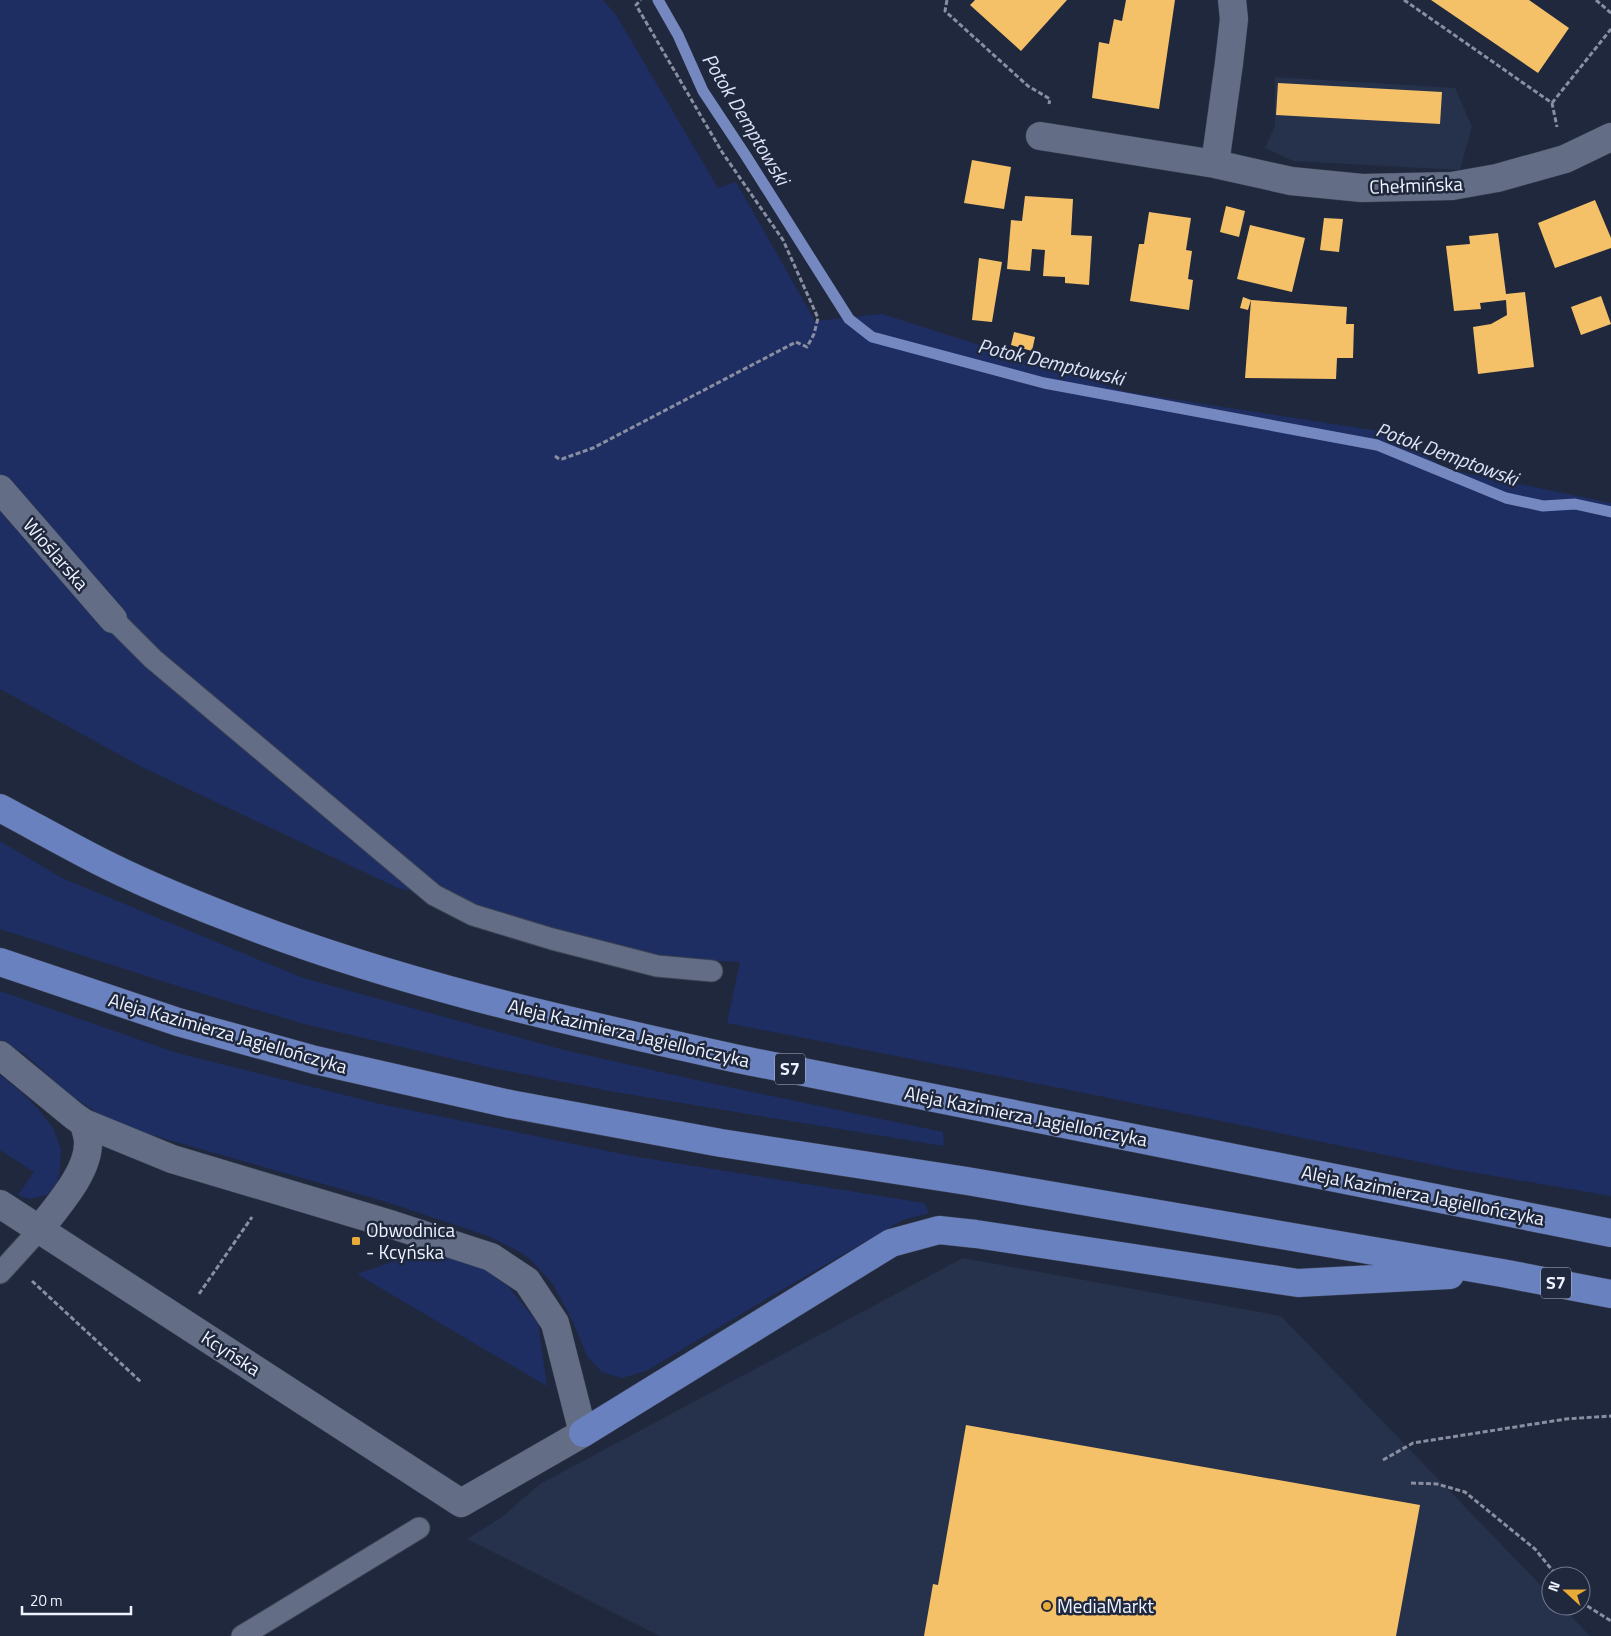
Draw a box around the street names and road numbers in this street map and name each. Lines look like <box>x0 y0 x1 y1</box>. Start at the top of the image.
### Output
street label: Chełmińska <box>1369 168 1464 201</box>
street label: Wioślarska <box>17 511 96 597</box>
street label: Aleja Kazimierza Jagiellończyka <box>105 985 351 1081</box>
street label: Aleja Kazimierza Jagiellończyka <box>505 991 753 1075</box>
road number: S7 <box>775 1054 805 1084</box>
street label: Aleja Kazimierza Jagiellończyka <box>902 1078 1151 1153</box>
street label: Aleja Kazimierza Jagiellończyka <box>1299 1157 1548 1232</box>
road number: S7 <box>1541 1268 1571 1299</box>
street label: Kcyńska <box>196 1323 267 1383</box>

